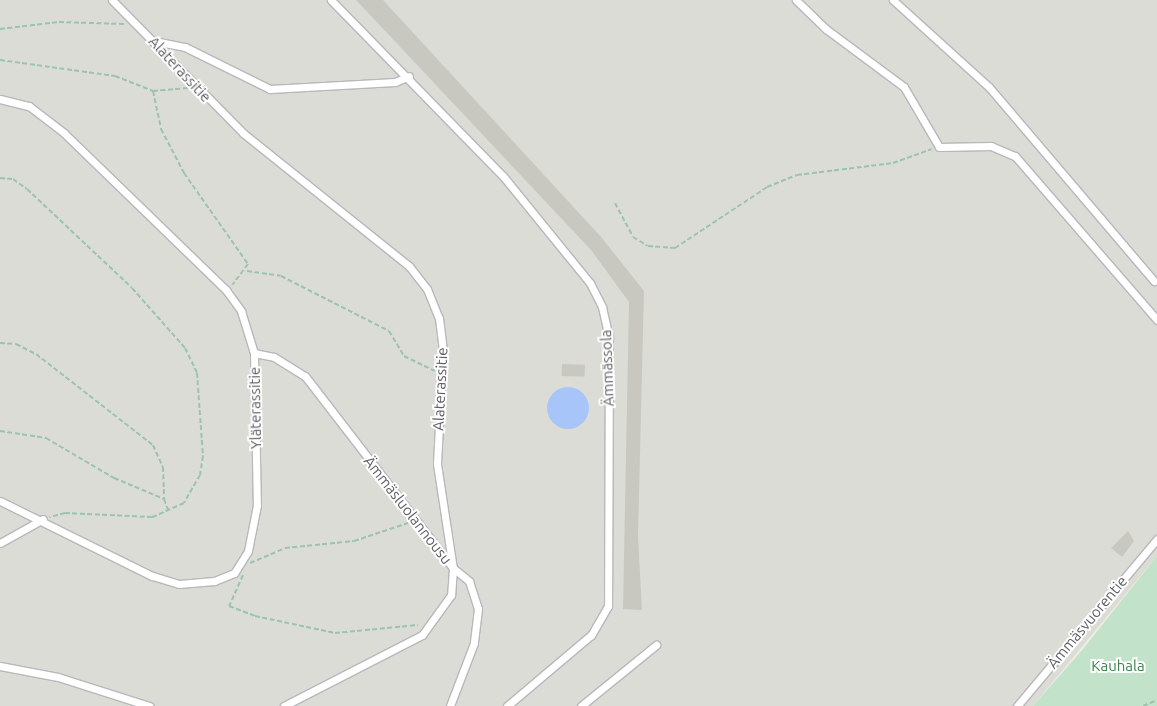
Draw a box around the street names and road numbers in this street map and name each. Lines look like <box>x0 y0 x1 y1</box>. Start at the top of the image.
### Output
street label: Alaterassitie <box>145 32 215 106</box>
street label: Ämmässola <box>597 329 617 407</box>
street label: Alaterassitie <box>429 347 451 431</box>
street label: Yläterassitie <box>245 367 265 449</box>
street label: Ämmäsluolannousu <box>360 452 456 568</box>
street label: Ämmäsvuorentie <box>1043 572 1131 672</box>

